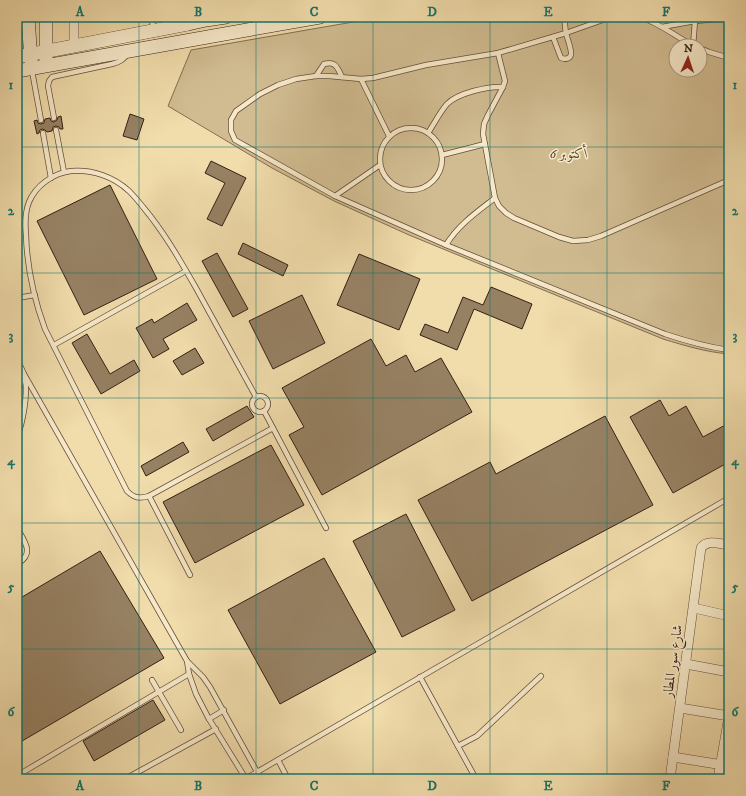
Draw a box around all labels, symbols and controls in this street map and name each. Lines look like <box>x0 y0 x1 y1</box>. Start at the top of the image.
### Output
text: A <box>75 4 85 20</box>
text: B <box>194 4 202 20</box>
text: C <box>310 4 319 20</box>
text: D <box>427 4 437 20</box>
text: E <box>543 4 553 20</box>
text: F <box>662 4 671 20</box>
north arrow <box>668 38 708 78</box>
text: N <box>684 42 693 56</box>
text: 1 <box>9 77 14 93</box>
text: 1 <box>733 77 738 93</box>
park label: 6 أكتوبر <box>550 143 588 163</box>
text: 2 <box>8 203 15 219</box>
text: 2 <box>732 203 739 219</box>
text: 3 <box>9 328 14 344</box>
text: 3 <box>733 328 738 344</box>
text: 4 <box>6 453 15 470</box>
text: 4 <box>730 453 739 470</box>
text: 5 <box>7 579 15 595</box>
text: 5 <box>731 579 739 595</box>
street label: شارع سور المطار <box>659 624 689 701</box>
text: 6 <box>8 704 16 720</box>
text: 6 <box>732 704 740 720</box>
text: A <box>75 778 85 794</box>
text: B <box>194 778 202 794</box>
text: C <box>310 778 319 794</box>
text: D <box>427 778 437 794</box>
text: E <box>543 778 553 794</box>
text: F <box>662 778 671 794</box>

